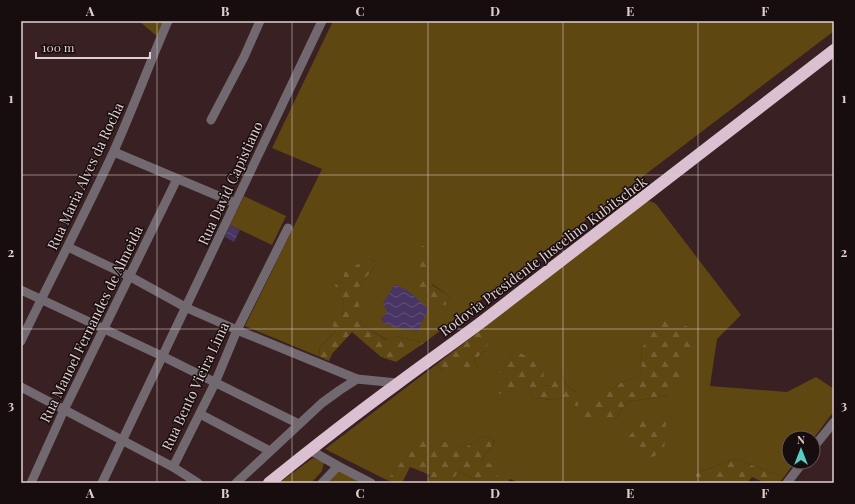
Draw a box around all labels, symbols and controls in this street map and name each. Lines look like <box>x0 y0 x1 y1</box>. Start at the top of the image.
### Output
text: A <box>85 2 95 19</box>
text: B <box>221 2 230 19</box>
text: C <box>355 2 365 19</box>
text: D <box>490 2 500 19</box>
text: E <box>626 2 634 19</box>
text: F <box>761 2 769 19</box>
scale bar <box>36 34 150 60</box>
text: 100 m <box>42 39 75 55</box>
text: 1 <box>9 89 14 106</box>
text: 1 <box>842 89 847 106</box>
street label: Rua Maria Alves da Rocha <box>43 99 127 253</box>
street label: Rua David Capistiano <box>193 118 267 248</box>
street label: Rodovia Presidente Juscelino Kubitschek <box>435 172 651 340</box>
street label: Rua Manoel Fernandes de Almeida <box>35 222 147 425</box>
text: 2 <box>8 243 15 260</box>
text: 2 <box>841 243 848 260</box>
street label: Rua Bento Vieira Lima <box>157 319 233 453</box>
text: 3 <box>8 396 14 413</box>
text: 3 <box>841 396 847 413</box>
north arrow <box>781 430 821 470</box>
text: N <box>797 432 805 447</box>
text: A <box>85 484 95 501</box>
text: B <box>221 484 230 501</box>
text: C <box>355 484 365 501</box>
text: D <box>490 484 500 501</box>
text: E <box>626 484 634 501</box>
text: F <box>761 484 769 501</box>

